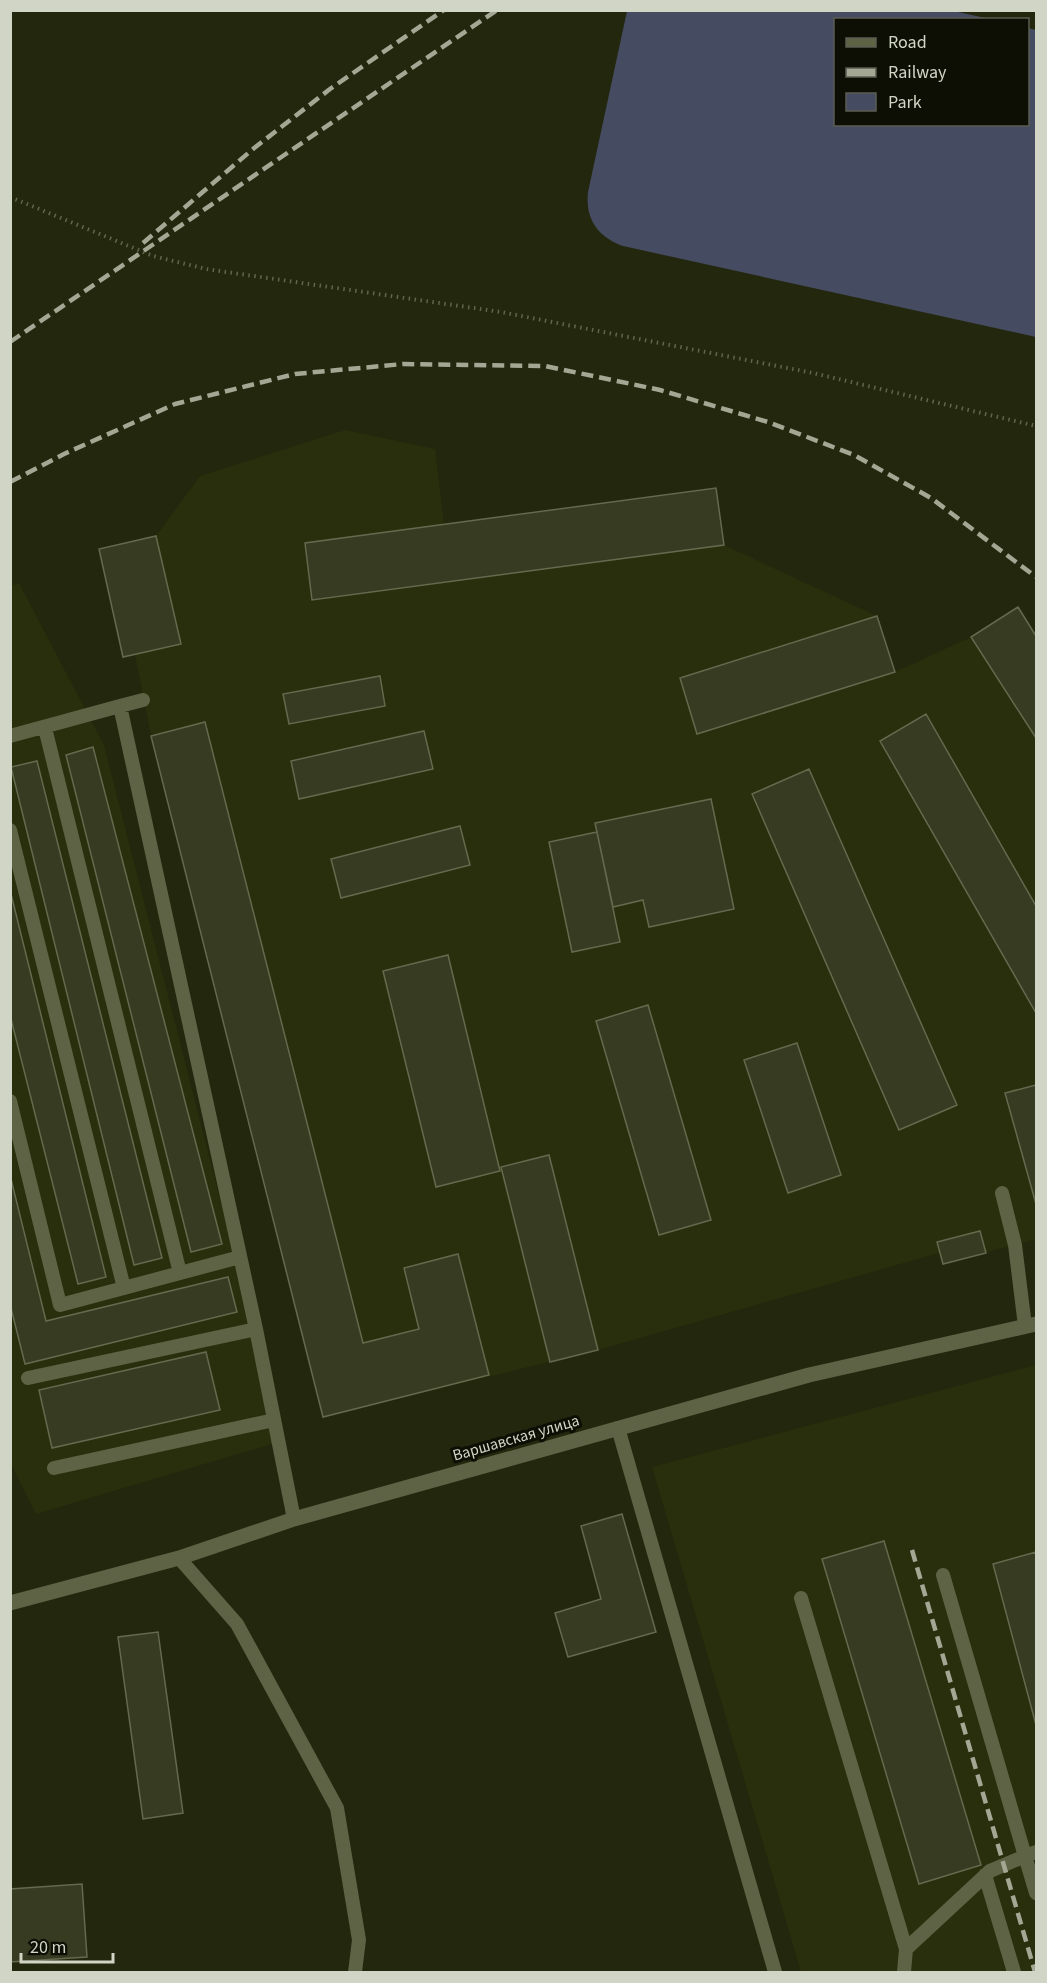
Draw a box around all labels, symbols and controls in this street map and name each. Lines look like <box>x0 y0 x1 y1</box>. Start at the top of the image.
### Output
legend <box>834 18 1029 126</box>
text: Road <box>888 30 927 55</box>
text: Railway <box>888 60 947 85</box>
text: Park <box>888 90 922 115</box>
street label: Варшавская улица <box>450 1409 582 1467</box>
scale bar <box>21 1926 112 1964</box>
text: 20 m <box>30 1935 66 1960</box>

